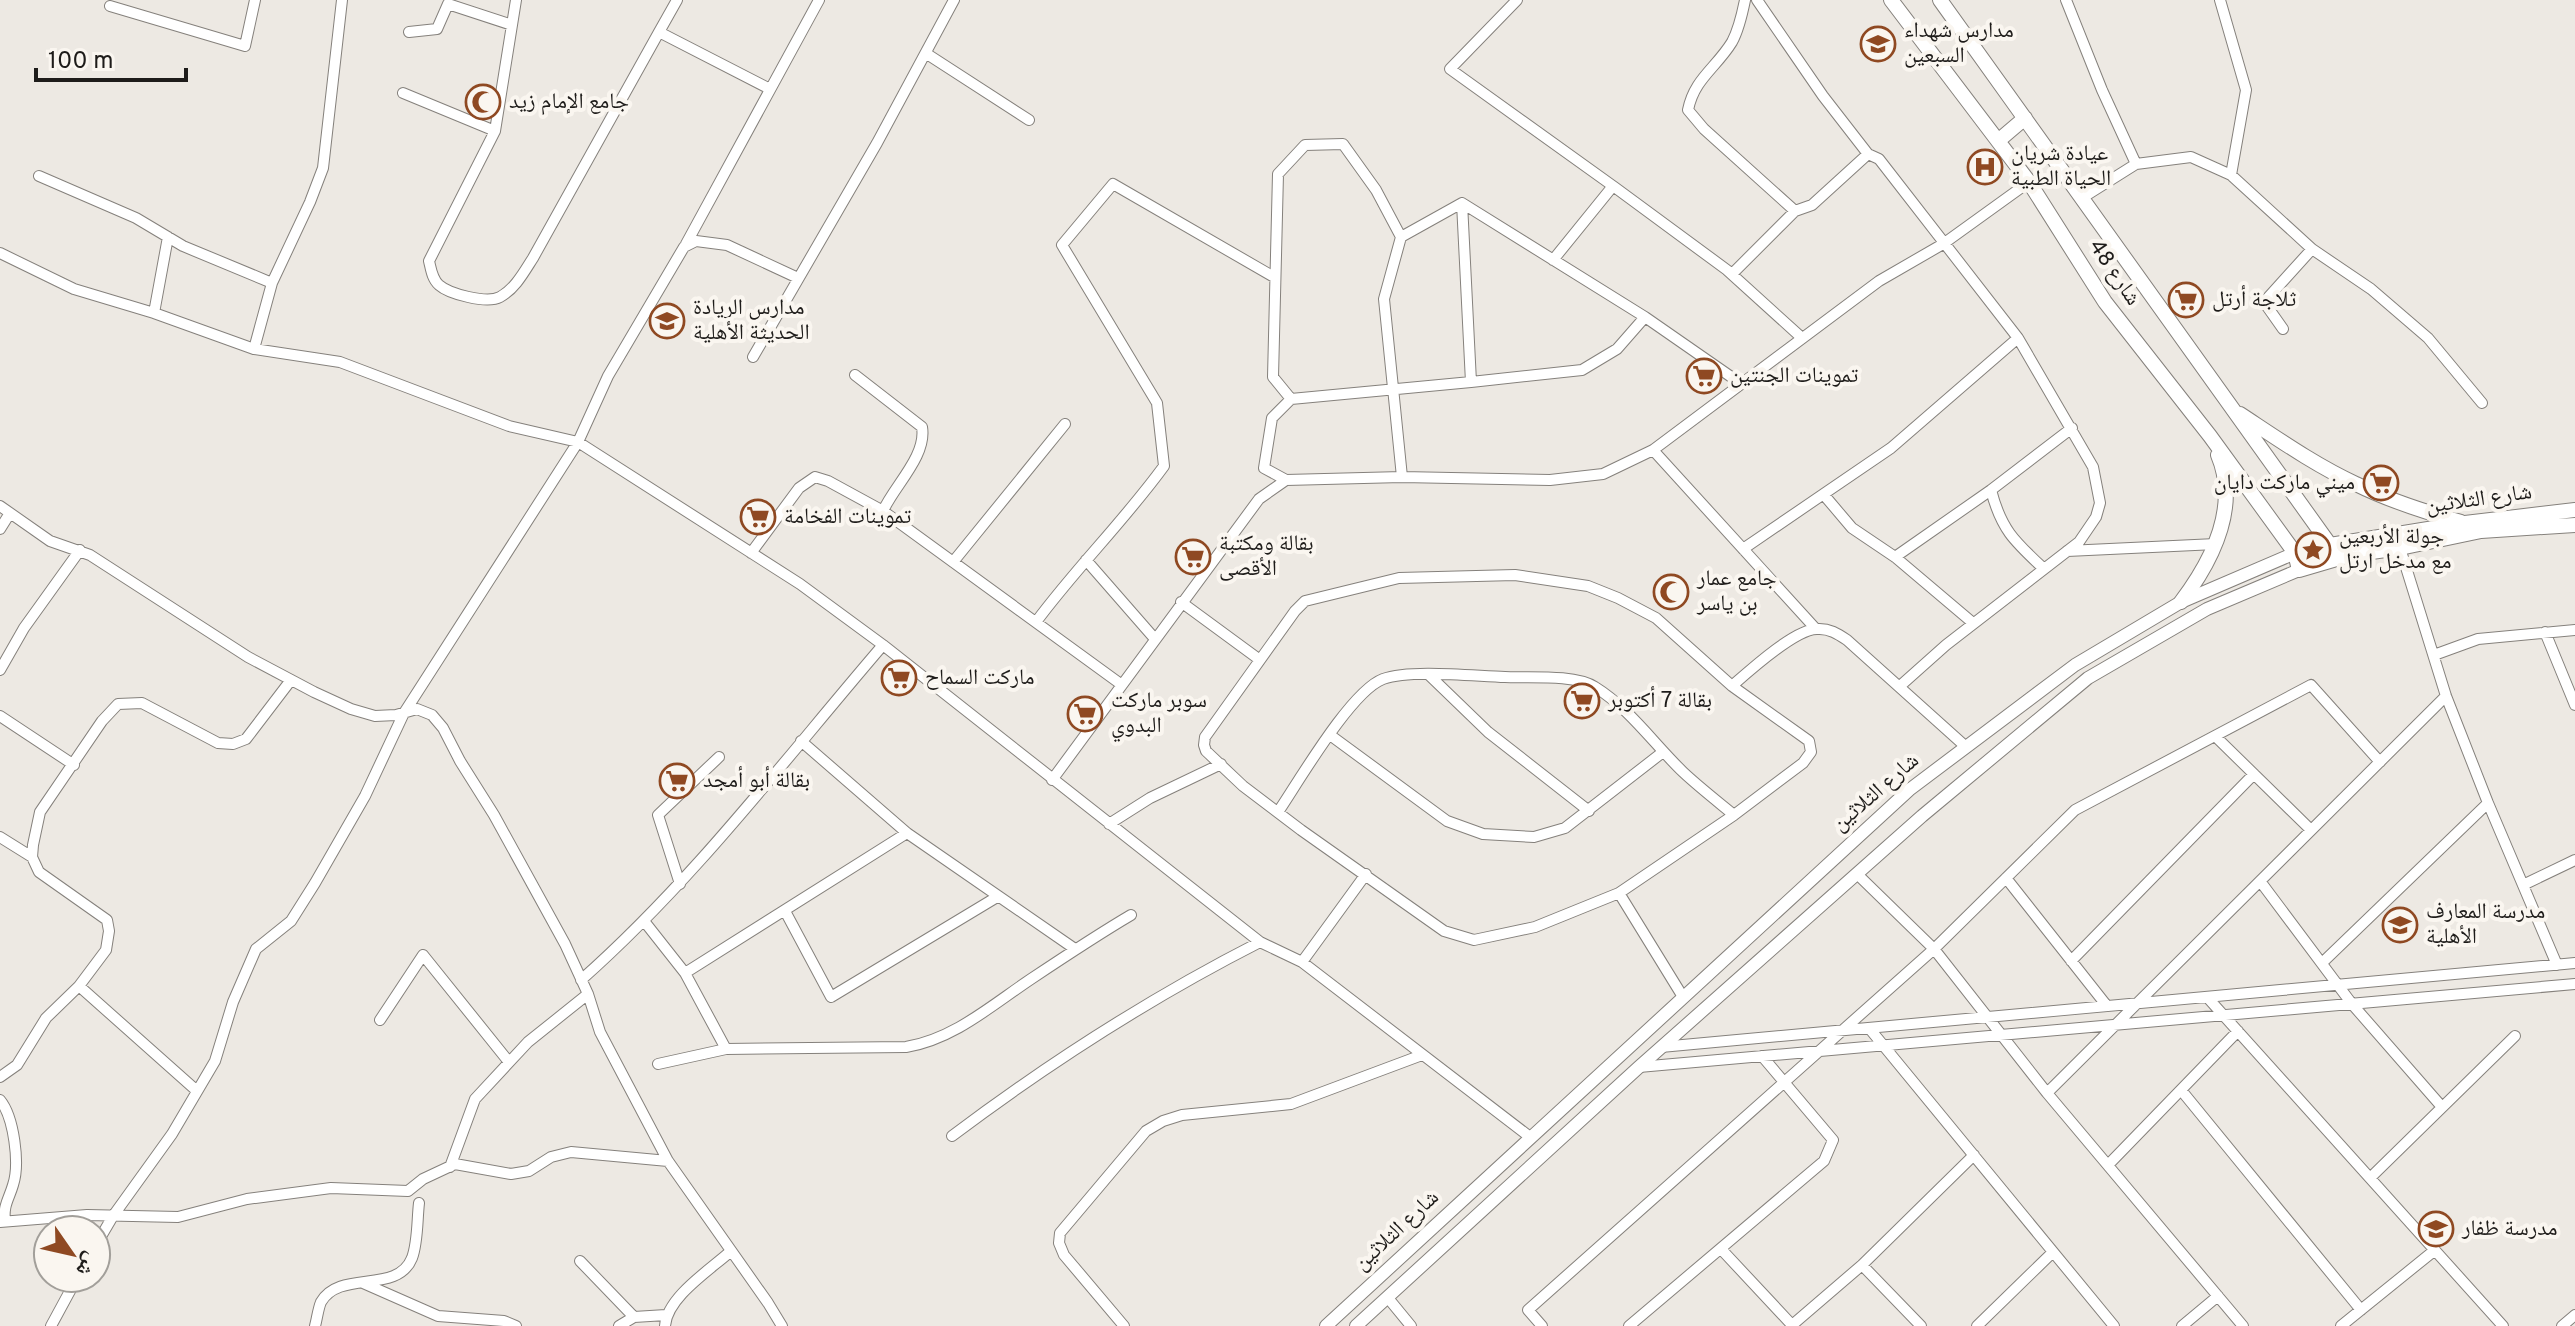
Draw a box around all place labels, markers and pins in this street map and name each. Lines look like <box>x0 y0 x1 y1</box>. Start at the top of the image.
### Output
place label: مدارس شهداء السبعين <box>1904 18 2014 70</box>
school or university icon: مدارس شهداء السبعين <box>1859 25 1897 63</box>
mosque icon: جامع الإمام زيد <box>464 83 502 121</box>
place label: جامع الإمام زيد <box>509 89 629 116</box>
place label: عيادة شريان الحياة الطبية <box>2011 141 2111 193</box>
hospital icon: عيادة شريان الحياة الطبية <box>1966 148 2004 186</box>
supermarket icon: ثلاجة أرتل <box>2167 281 2205 319</box>
place label: ثلاجة أرتل <box>2212 285 2296 314</box>
place label: مدارس الريادة الحديثة الأهلية <box>693 295 810 347</box>
school or university icon: مدارس الريادة الحديثة الأهلية <box>648 302 686 340</box>
supermarket icon: تموينات الجنتين <box>1685 357 1723 395</box>
place label: تموينات الجنتين <box>1730 363 1859 390</box>
supermarket icon: ميني ماركت دايان <box>2362 464 2400 502</box>
place label: ميني ماركت دايان <box>2214 470 2355 498</box>
supermarket icon: تموينات الفخامة <box>739 498 777 536</box>
place label: تموينات الفخامة <box>784 504 912 531</box>
place label: جولة الأربعين مع مدخل ارتل <box>2339 524 2452 576</box>
place label: بقالة ومكتبة الأقصى <box>1219 531 1314 583</box>
place icon: جولة الأربعين مع مدخل ارتل <box>2294 531 2332 569</box>
supermarket icon: بقالة ومكتبة الأقصى <box>1174 538 1212 576</box>
place label: جامع عمار بن ياسر <box>1696 566 1777 618</box>
mosque icon: جامع عمار بن ياسر <box>1652 573 1690 611</box>
supermarket icon: ماركت السماح <box>880 659 918 697</box>
place label: ماركت السماح <box>925 665 1035 692</box>
supermarket icon: بقالة 7 أكتوبر <box>1563 682 1601 720</box>
place label: بقالة 7 أكتوبر <box>1607 686 1712 715</box>
place label: سوبر ماركت البدوي <box>1111 688 1207 741</box>
supermarket icon: سوبر ماركت البدوي <box>1066 695 1104 733</box>
supermarket icon: بقالة أبو أمجد <box>658 762 696 800</box>
place label: بقالة أبو أمجد <box>703 766 810 795</box>
place label: مدرسة المعارف الأهلية <box>2426 899 2545 951</box>
school or university icon: مدرسة المعارف الأهلية <box>2381 906 2419 944</box>
school or university icon: مدرسة ظفار <box>2417 1210 2455 1248</box>
place label: مدرسة ظفار <box>2461 1216 2558 1243</box>

